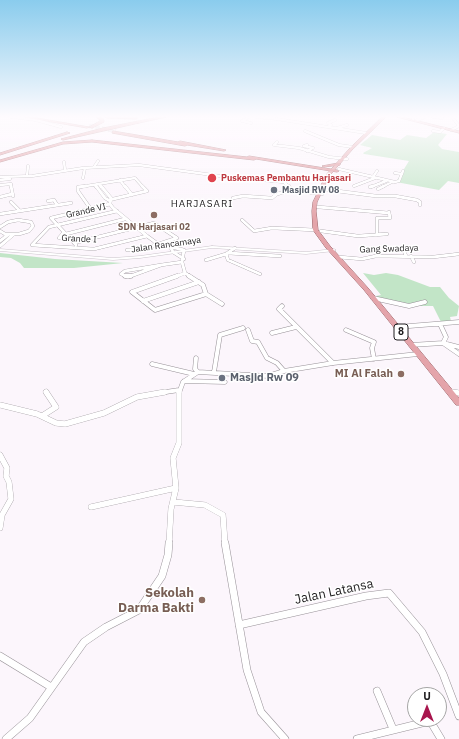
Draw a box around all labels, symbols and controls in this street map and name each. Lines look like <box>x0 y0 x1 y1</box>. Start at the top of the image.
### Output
marker: Puskemas Pembantu Harjasari <box>206 172 218 184</box>
place label: Puskemas Pembantu Harjasari <box>221 173 351 183</box>
marker: Masjid RW 08 <box>269 185 279 195</box>
place label: Masjid RW 08 <box>282 185 339 195</box>
district label: HARJASARI <box>171 198 233 210</box>
street label: Grande VI <box>65 201 107 221</box>
marker: SDN Harjasari 02 <box>149 210 159 220</box>
place label: SDN Harjasari 02 <box>118 222 190 232</box>
street label: Grande I <box>61 233 97 245</box>
street label: Jalan Rancamaya <box>130 235 202 255</box>
street label: Gang Swadaya <box>359 243 419 255</box>
road number: 8 <box>394 324 408 340</box>
place label: MI Al Falah <box>335 367 393 381</box>
marker: MI Al Falah <box>396 369 406 379</box>
place label: Masjid Rw 09 <box>230 371 299 385</box>
marker: Masjid Rw 09 <box>217 373 227 383</box>
street label: Jalan Latansa <box>293 576 375 608</box>
place label: Sekolah Darma Bakti <box>118 585 194 616</box>
marker: Sekolah Darma Bakti <box>197 595 207 605</box>
north arrow <box>407 687 447 727</box>
text: U <box>423 689 431 703</box>

